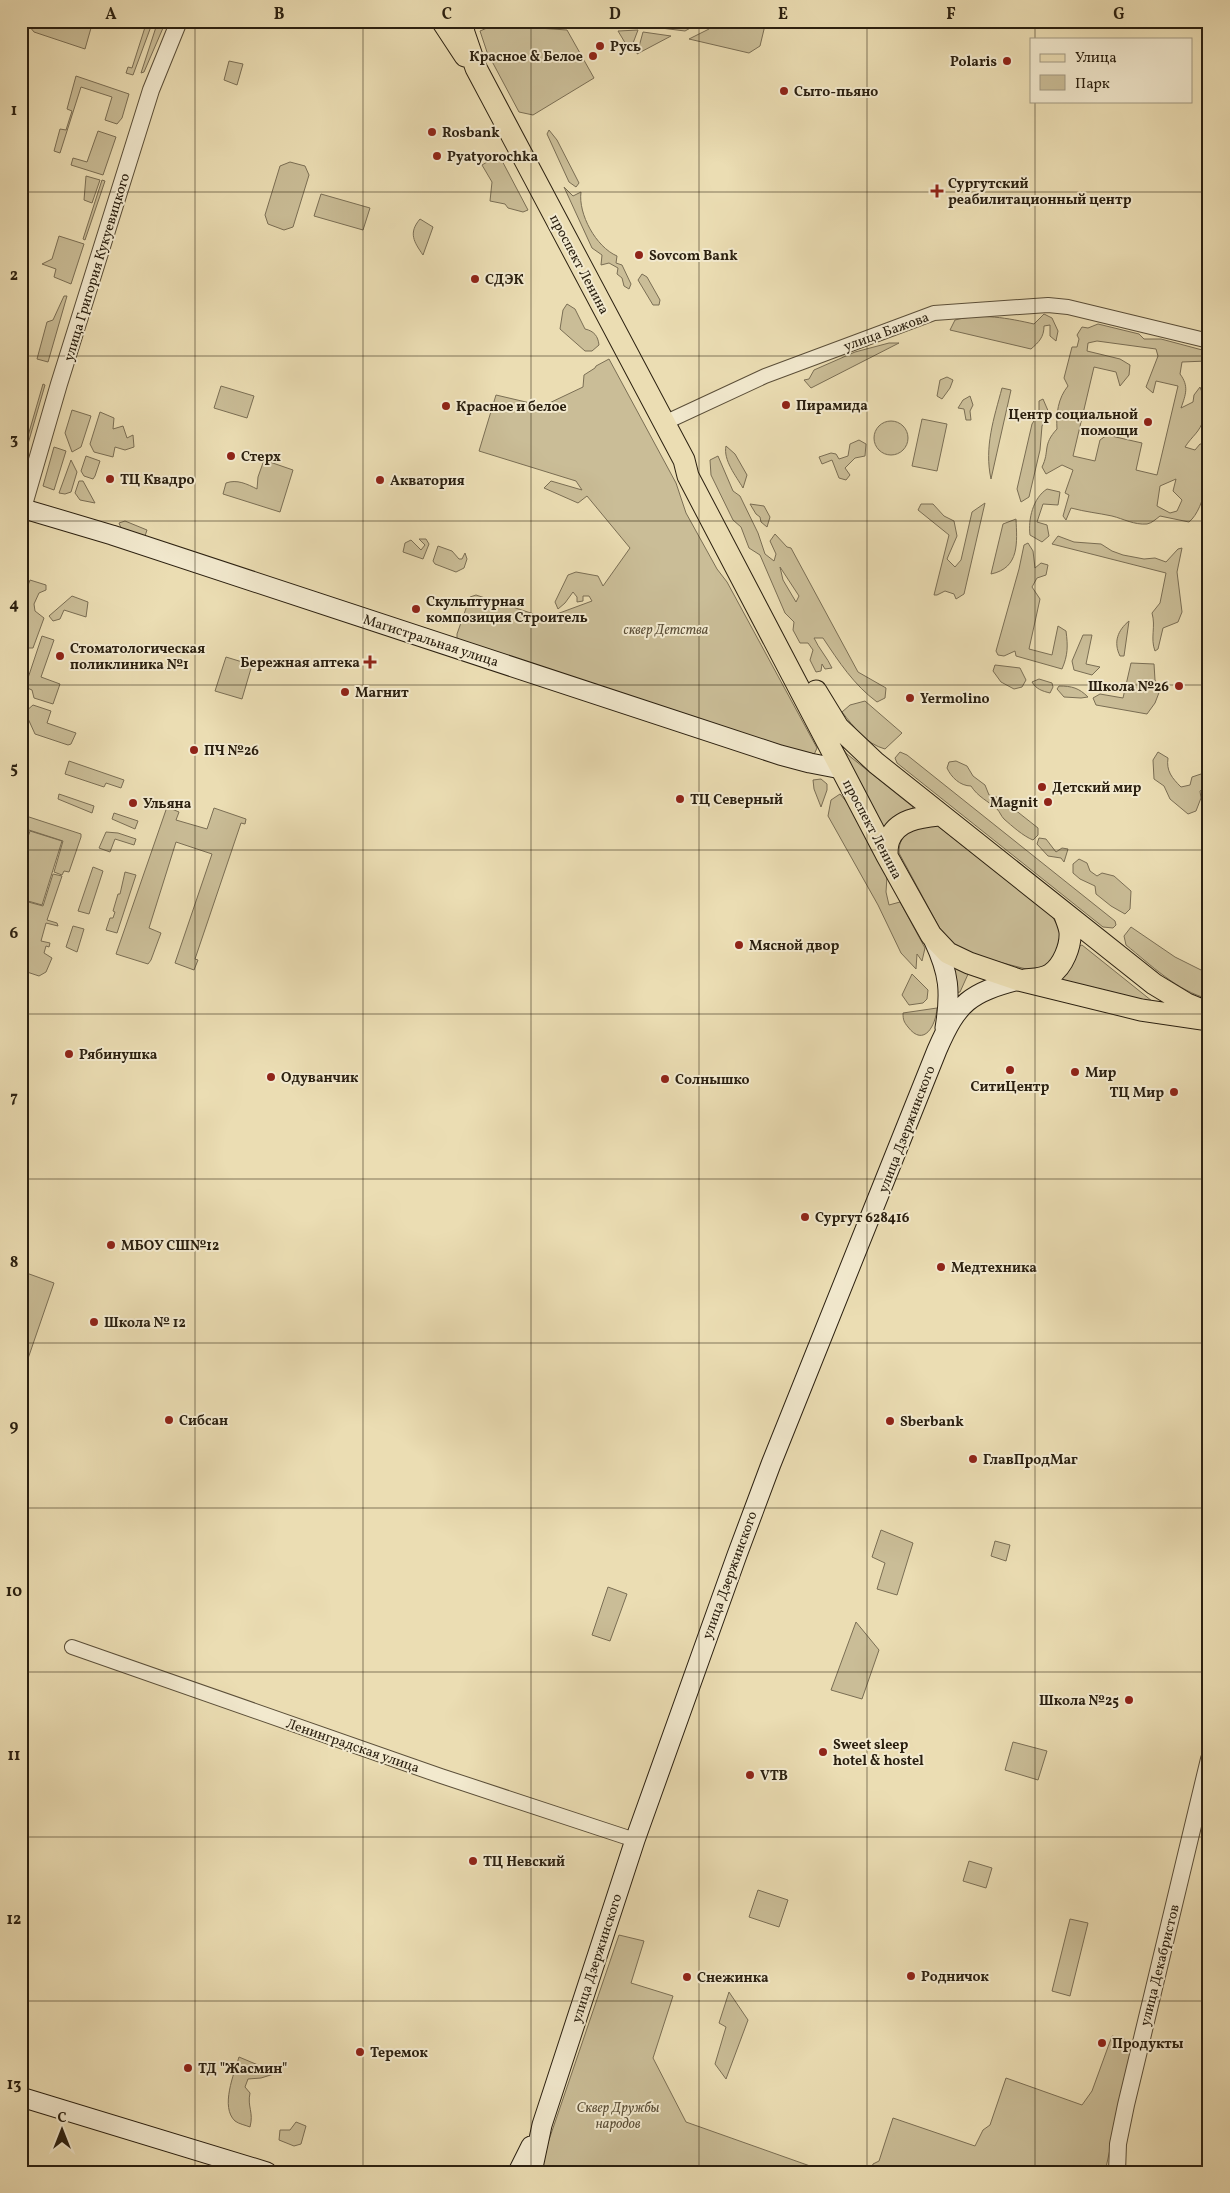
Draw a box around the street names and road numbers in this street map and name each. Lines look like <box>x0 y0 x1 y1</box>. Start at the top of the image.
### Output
street label: улица Григория Кукуевицкого <box>60 171 135 364</box>
street label: проспект Ленина <box>544 211 613 318</box>
street label: улица Бажова <box>841 308 932 357</box>
street label: Магистральная улица <box>360 611 501 672</box>
street label: проспект Ленина <box>837 776 906 883</box>
street label: улица Дзержинского <box>874 1063 940 1196</box>
street label: улица Дзержинского <box>698 1509 762 1642</box>
street label: Ленинградская улица <box>283 1715 422 1778</box>
street label: улица Дзержинского <box>568 1891 627 2026</box>
street label: улица Декабристов <box>1136 1902 1185 2028</box>

